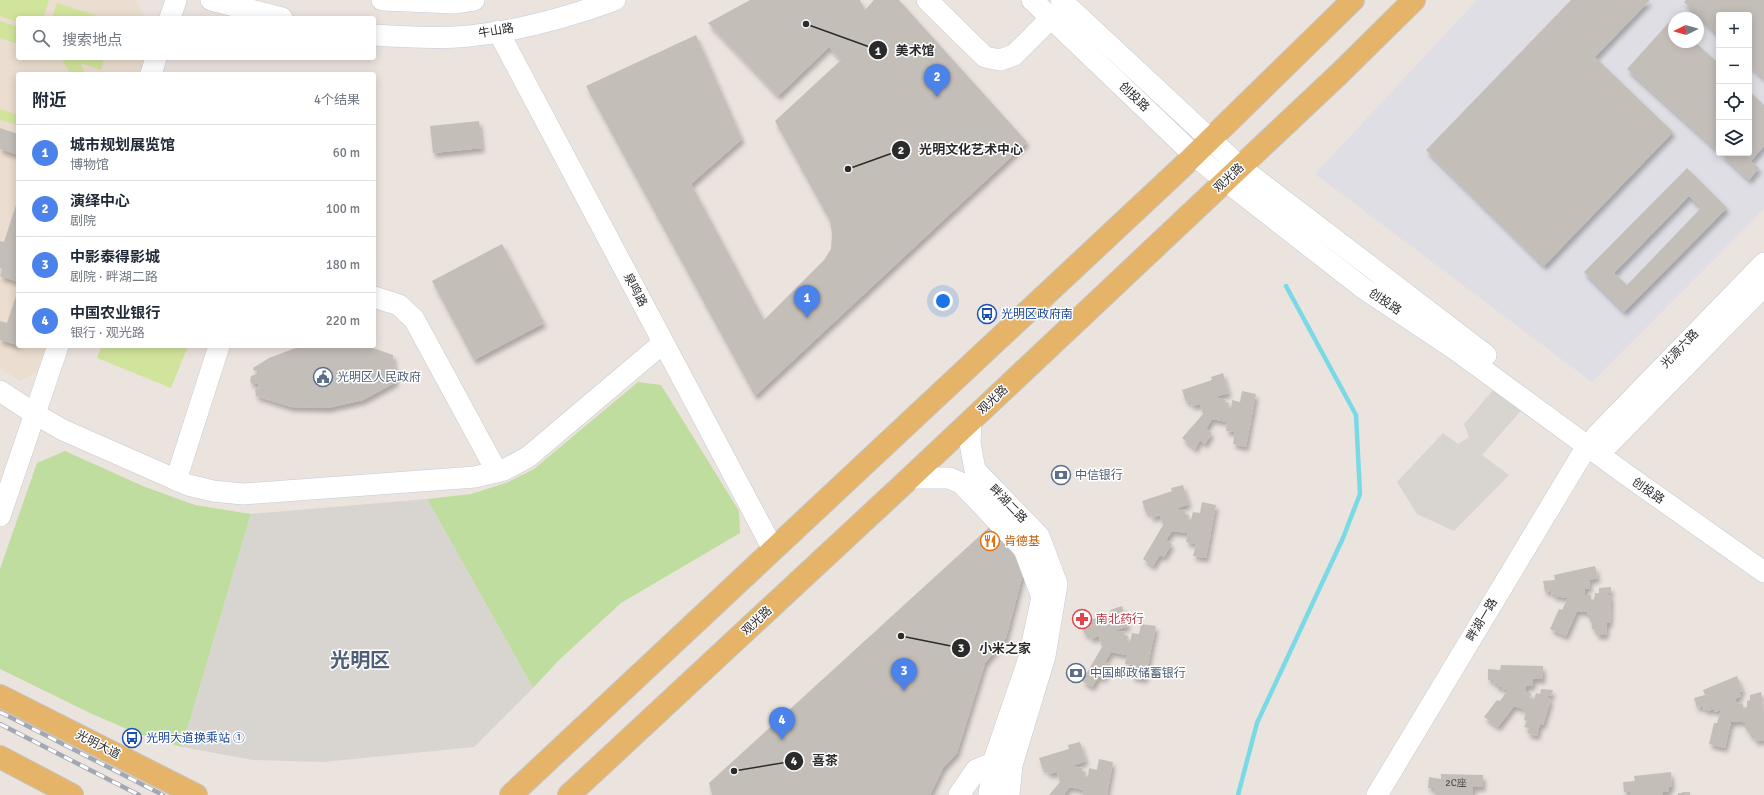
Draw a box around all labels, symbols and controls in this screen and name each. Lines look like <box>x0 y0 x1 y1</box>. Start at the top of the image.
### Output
north arrow <box>1668 12 1704 48</box>
map controls <box>1716 12 1752 156</box>
button: + <box>1716 12 1752 48</box>
search box <box>16 16 376 60</box>
street label: 牛山路 <box>477 20 515 42</box>
icon: search <box>30 27 52 49</box>
text: 搜索地点 <box>62 31 122 49</box>
callout: 美术馆 <box>868 38 943 63</box>
text: 美术馆 <box>895 43 935 59</box>
text: 1 <box>875 44 882 59</box>
button: − <box>1716 48 1752 84</box>
pin: 2 <box>924 64 950 97</box>
street label: 创投路 <box>1116 79 1152 115</box>
button: locate <box>1716 84 1752 120</box>
text: 附近 <box>32 90 66 111</box>
text: 4个结果 <box>314 92 360 108</box>
button: layers <box>1716 120 1752 156</box>
text: 城市规划展览馆 <box>70 136 175 154</box>
callout: 光明文化艺术中心 <box>891 137 1031 162</box>
text: 光明文化艺术中心 <box>919 142 1023 158</box>
text: 2 <box>898 143 904 158</box>
text: 1 <box>41 145 49 161</box>
text: 60 m <box>333 145 360 161</box>
text: 博物馆 <box>70 157 109 173</box>
street label: 观光路 <box>1211 160 1247 196</box>
text: 演绎中心 <box>70 192 130 210</box>
text: 2 <box>41 201 49 217</box>
text: 100 m <box>326 201 360 217</box>
text: 剧院 <box>70 213 96 229</box>
text: 中影泰得影城 <box>70 248 160 266</box>
text: 3 <box>41 257 49 273</box>
text: 180 m <box>326 257 360 273</box>
text: 剧院 · 畔湖二路 <box>70 269 158 285</box>
street label: 泉鸣路 <box>620 271 650 309</box>
pin: 1 <box>794 285 820 318</box>
street label: 创投路 <box>1366 286 1404 318</box>
your location <box>933 291 953 311</box>
bus stop icon: 光明区政府南 <box>976 303 998 325</box>
text: 中国农业银行 <box>70 304 160 322</box>
place label: 光明区政府南 <box>1001 307 1073 322</box>
text: 4 <box>41 313 49 329</box>
text: 220 m <box>326 313 360 329</box>
text: 银行 · 观光路 <box>70 325 145 341</box>
street label: 光源六路 <box>1658 327 1702 371</box>
public building icon: 光明区人民政府 <box>312 366 334 388</box>
place label: 光明区人民政府 <box>337 370 421 385</box>
street label: 观光路 <box>975 382 1011 418</box>
bank icon: 中信银行 <box>1050 464 1072 486</box>
place label: 中信银行 <box>1075 468 1123 483</box>
street label: 创投路 <box>1629 475 1667 507</box>
street label: 畔湖二路 <box>986 482 1030 526</box>
restaurant icon: 肯德基 <box>979 530 1001 552</box>
place label: 肯德基 <box>1004 534 1040 549</box>
street label: 畔湖一路 <box>1463 596 1501 644</box>
street label: 观光路 <box>739 603 775 639</box>
pharmacy icon: 南北药行 <box>1071 608 1093 630</box>
place label: 南北药行 <box>1096 612 1144 627</box>
callout: 小米之家 <box>951 636 1039 661</box>
text: 3 <box>958 641 964 656</box>
text: 小米之家 <box>979 641 1031 657</box>
district label: 光明区 <box>330 648 390 673</box>
pin: 3 <box>891 658 917 691</box>
bank icon: 中国邮政储蓄银行 <box>1065 662 1087 684</box>
place label: 中国邮政储蓄银行 <box>1090 666 1186 681</box>
pin: 4 <box>769 707 795 740</box>
street label: 光明大道 <box>73 727 123 763</box>
bus stop icon: 光明大道换乘站 ① <box>121 727 143 749</box>
place label: 光明大道换乘站 ① <box>146 731 245 746</box>
callout: 喜茶 <box>784 748 846 773</box>
text: 喜茶 <box>812 753 838 769</box>
text: 4 <box>791 754 798 769</box>
house number: 2C座 <box>1445 777 1467 789</box>

